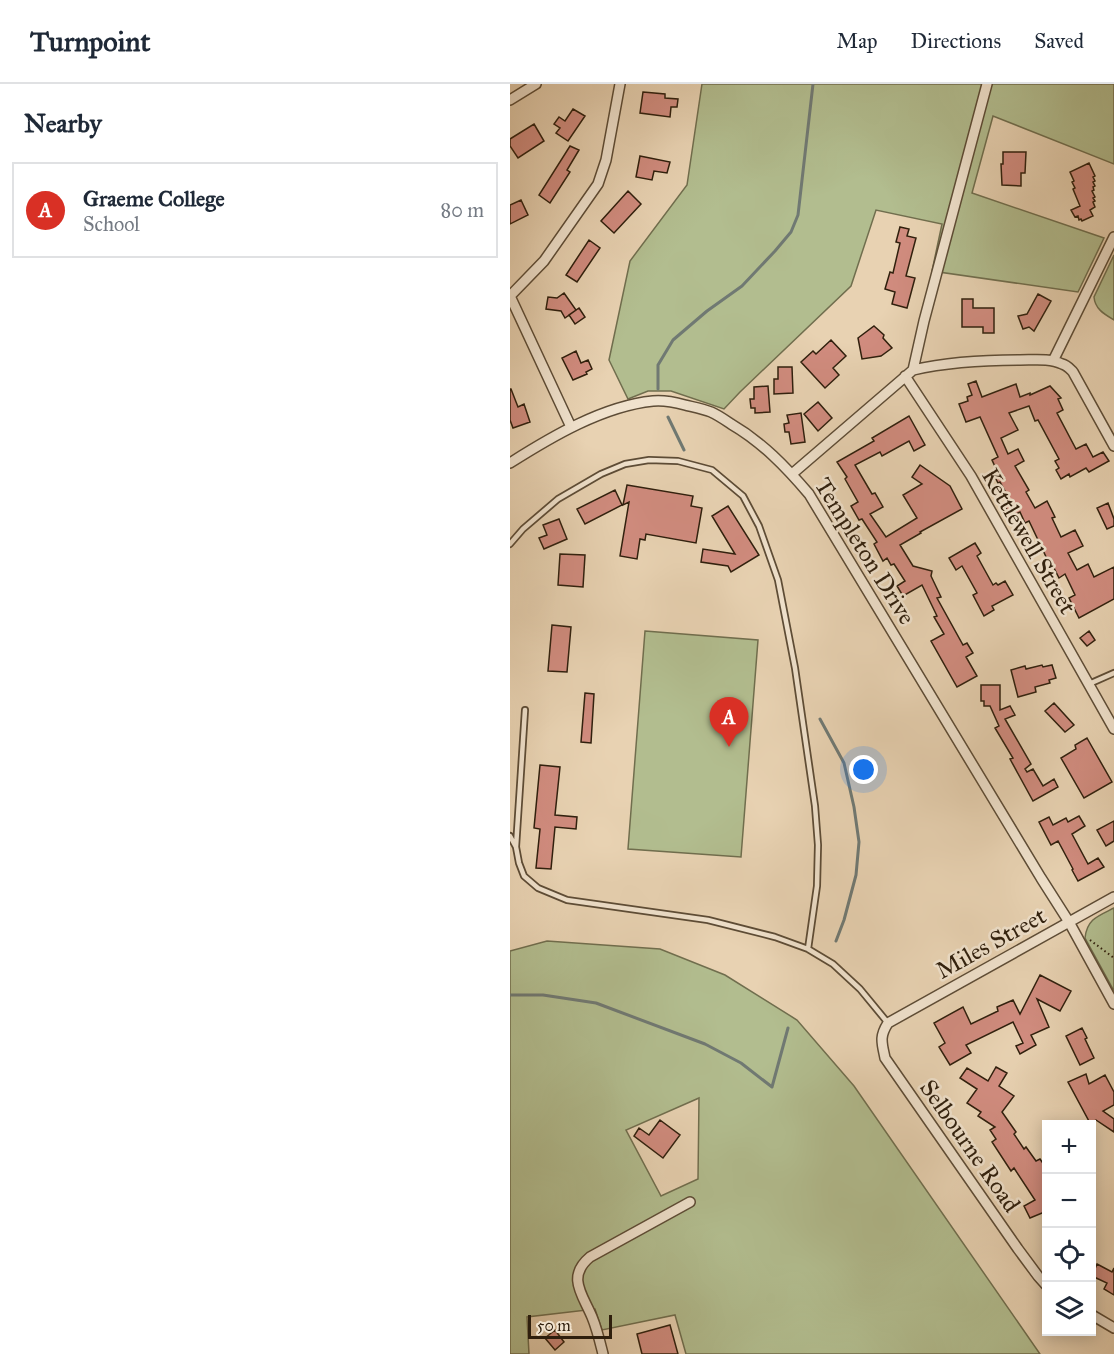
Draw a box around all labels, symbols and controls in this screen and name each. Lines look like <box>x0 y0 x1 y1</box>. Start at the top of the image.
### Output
text: Turnpoint <box>30 24 150 59</box>
text: Map <box>837 28 878 54</box>
text: Directions <box>911 28 1001 54</box>
text: Saved <box>1034 28 1084 54</box>
text: Nearby <box>24 107 102 139</box>
text: Graeme College <box>83 185 225 212</box>
text: A <box>39 198 52 222</box>
text: 80 m <box>441 198 484 222</box>
text: School <box>83 212 140 236</box>
street label: Kettlewell Street <box>975 463 1083 620</box>
street label: Templeton Drive <box>808 472 922 630</box>
pin: A <box>710 698 748 747</box>
your location <box>849 755 878 784</box>
street label: Miles Street <box>931 900 1052 986</box>
street label: Selbourne Road <box>913 1074 1027 1218</box>
map controls <box>1042 1120 1096 1336</box>
button: + <box>1042 1120 1096 1174</box>
button: − <box>1042 1174 1096 1228</box>
button: locate <box>1042 1228 1096 1282</box>
button: layers <box>1042 1282 1096 1336</box>
scale bar <box>528 1312 612 1340</box>
text: 50 m <box>537 1316 571 1335</box>

